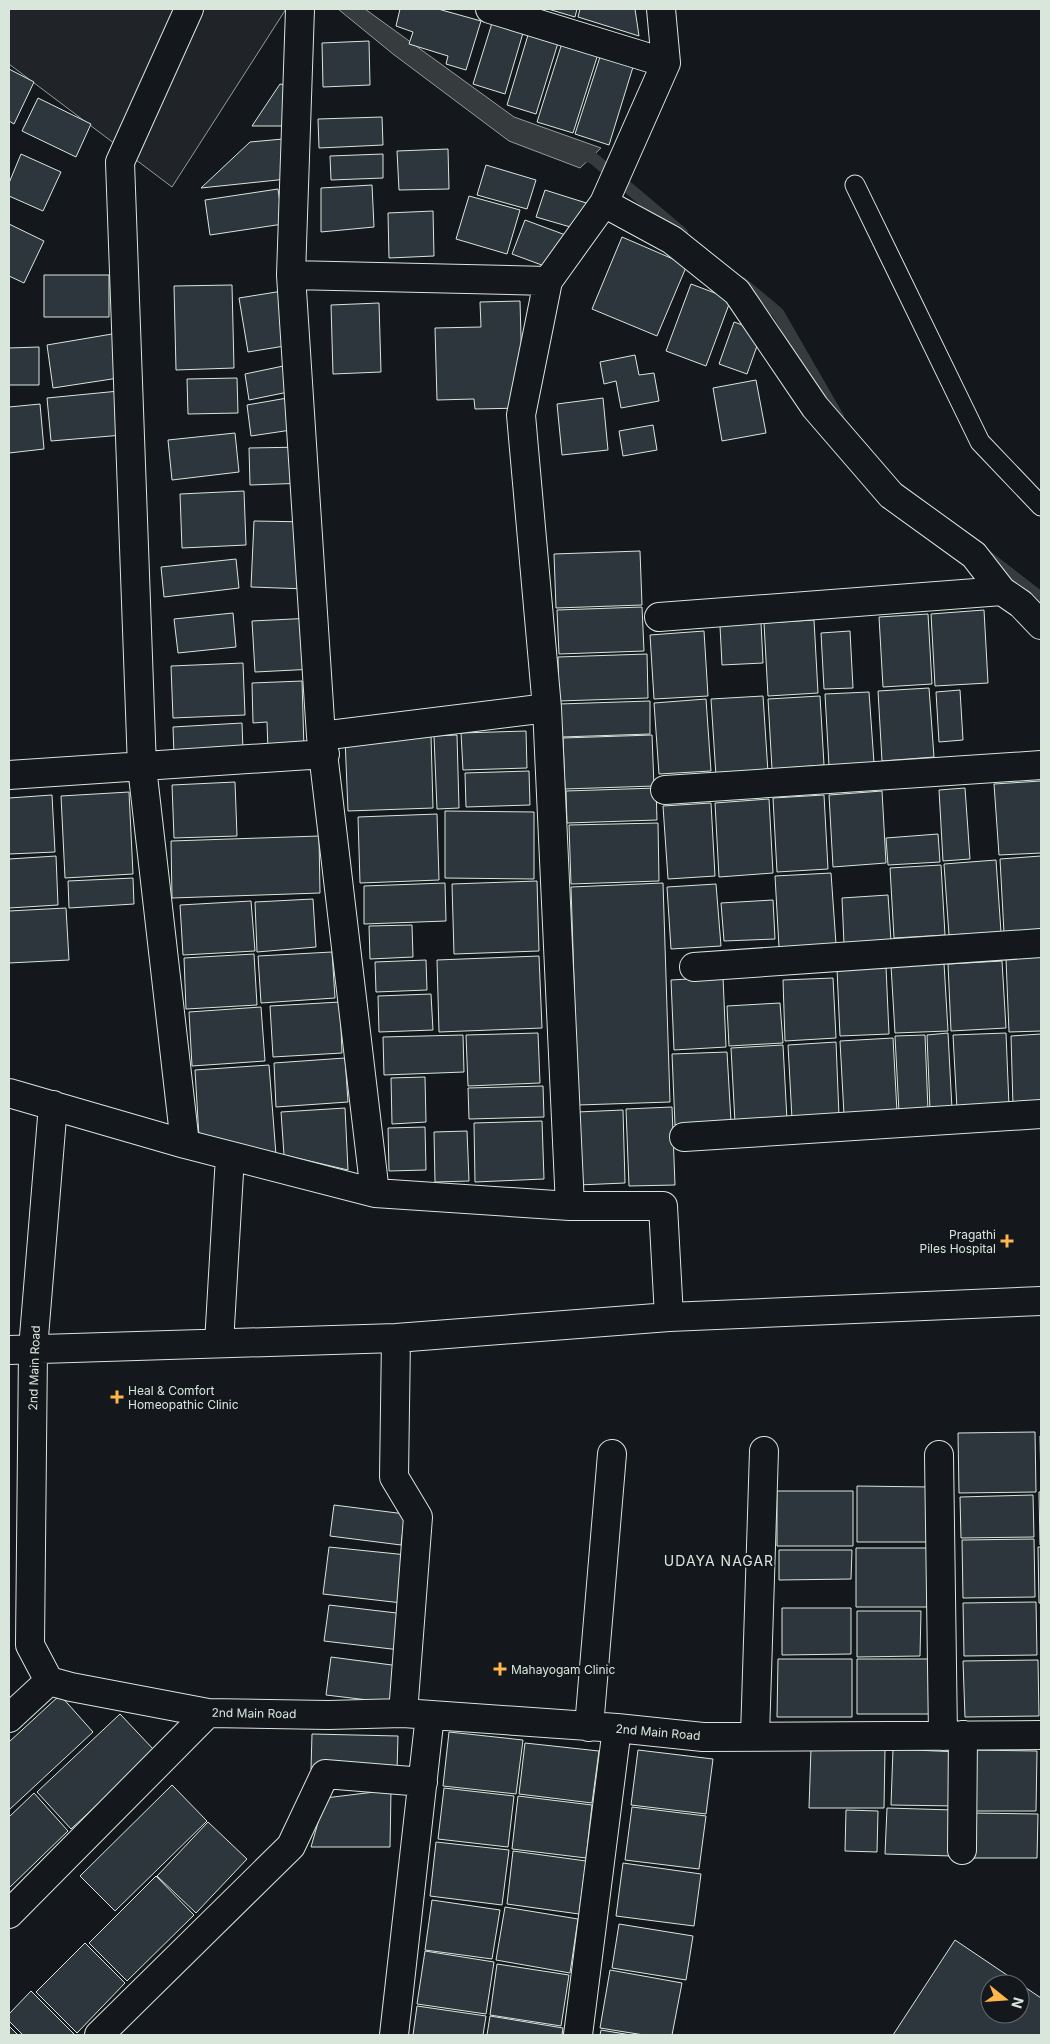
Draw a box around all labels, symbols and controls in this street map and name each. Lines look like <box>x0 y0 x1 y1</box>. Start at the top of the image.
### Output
place label: Pragathi Piles Hospital <box>919 1227 996 1256</box>
marker: Pragathi Piles Hospital <box>1000 1234 1014 1248</box>
street label: 2nd Main Road <box>25 1325 43 1411</box>
place label: Heal & Comfort Homeopathic Clinic <box>128 1383 239 1412</box>
marker: Heal & Comfort Homeopathic Clinic <box>110 1390 124 1404</box>
district label: UDAYA NAGAR <box>664 1552 774 1569</box>
marker: Mahayogam Clinic <box>493 1662 507 1676</box>
place label: Mahayogam Clinic <box>511 1662 616 1677</box>
street label: 2nd Main Road <box>211 1705 297 1721</box>
street label: 2nd Main Road <box>615 1721 701 1743</box>
north arrow <box>980 1974 1030 2024</box>
text: N <box>1008 1995 1028 2011</box>

